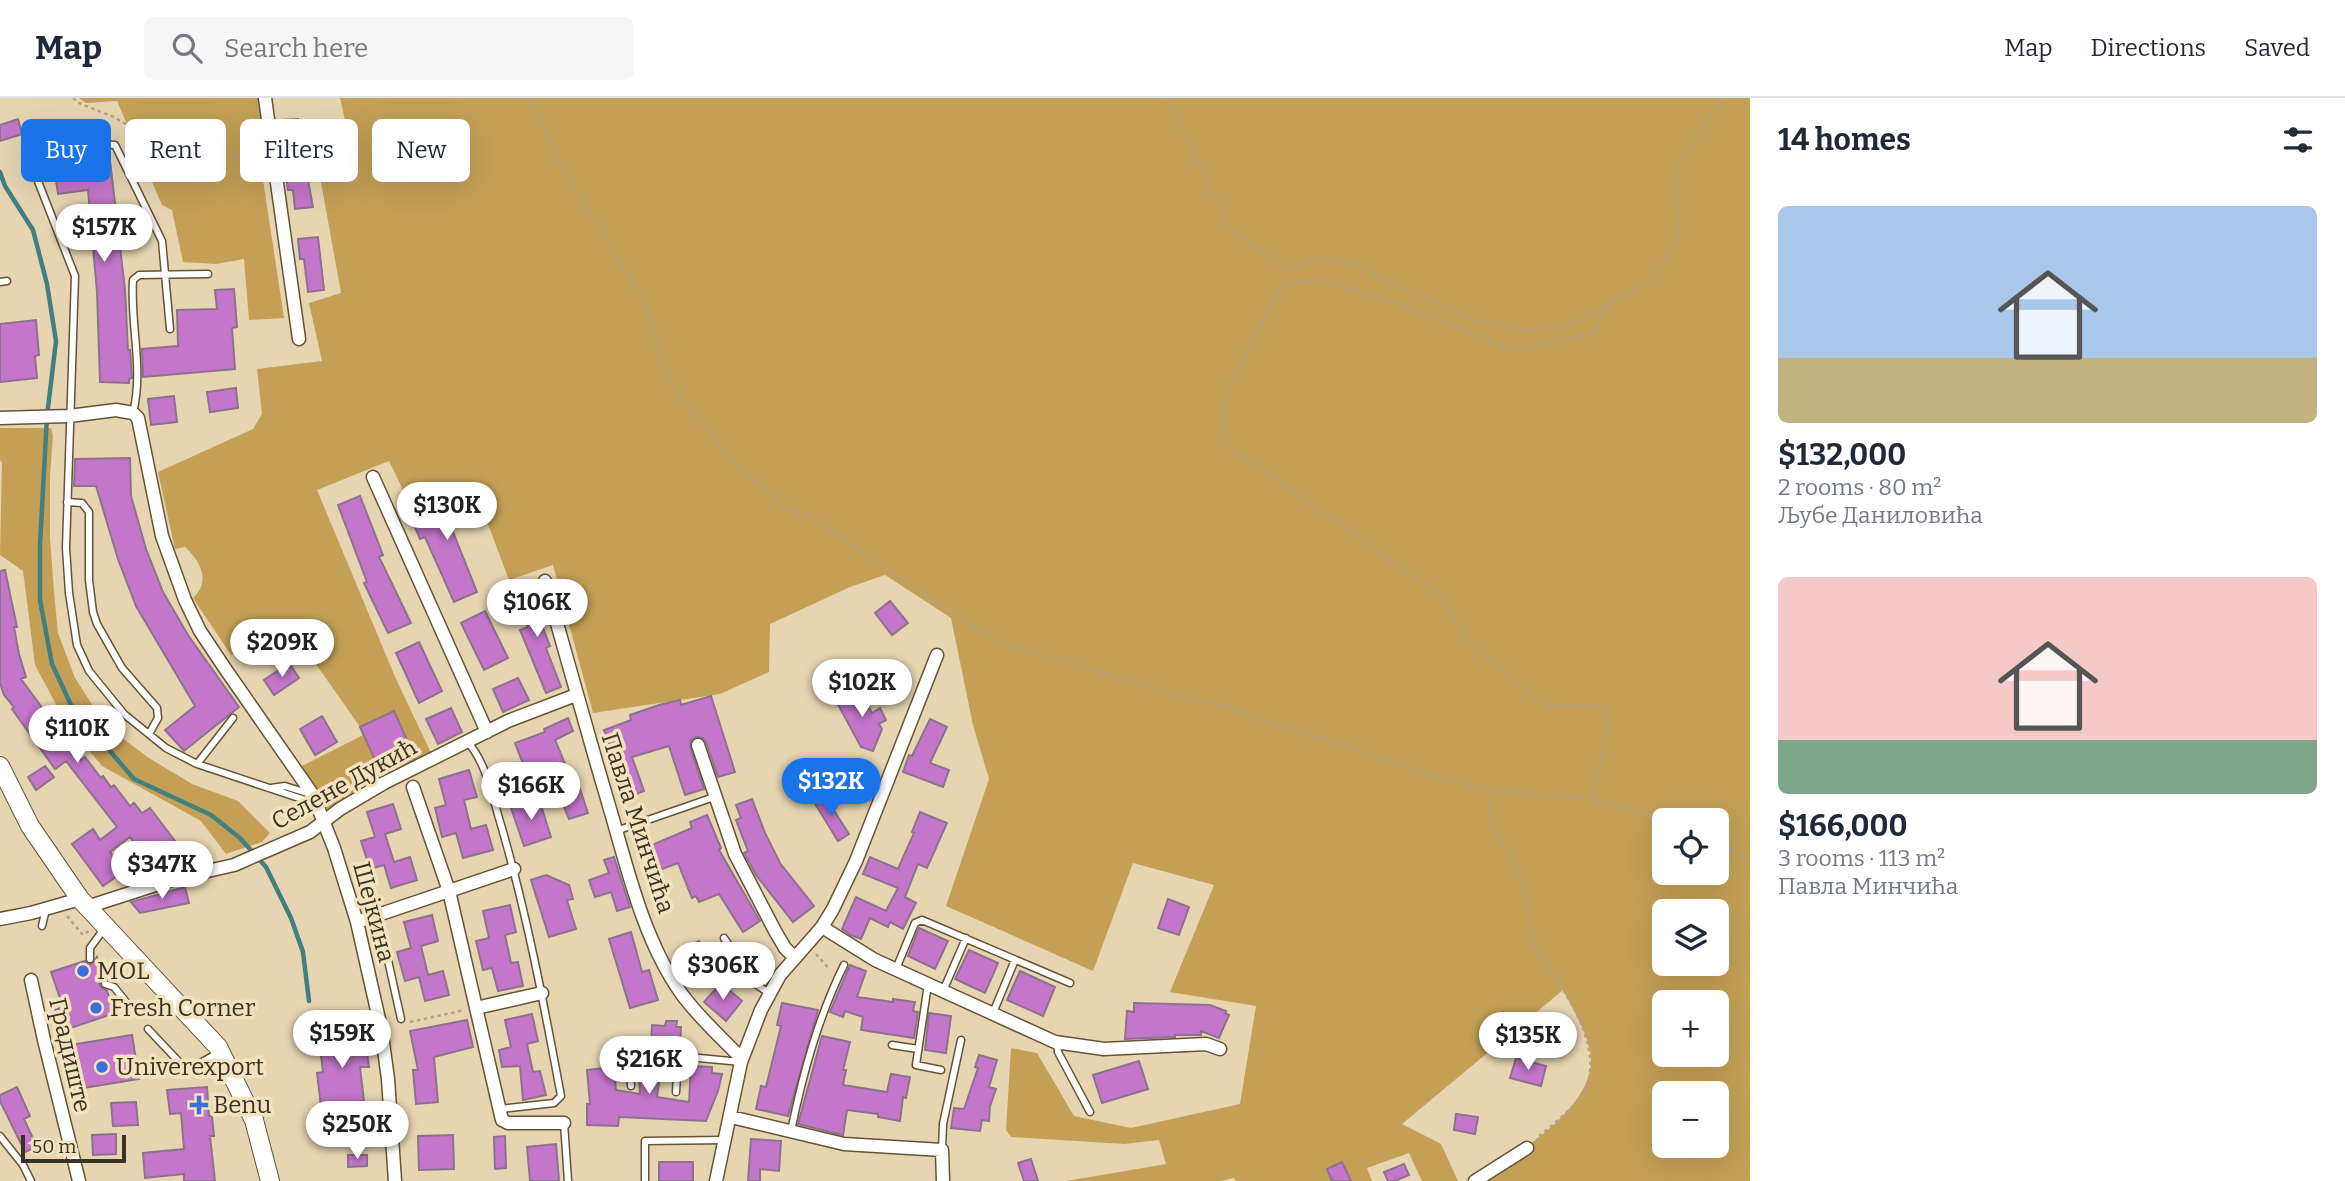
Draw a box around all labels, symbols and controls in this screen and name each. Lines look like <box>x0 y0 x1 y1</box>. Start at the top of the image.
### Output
search box <box>144 17 634 80</box>
text: Map <box>35 28 102 68</box>
icon: search <box>168 29 206 67</box>
text: Search here <box>224 33 368 64</box>
text: Map <box>2004 34 2053 62</box>
text: Directions <box>2091 34 2206 62</box>
text: Saved <box>2244 34 2310 62</box>
chip: Buy <box>21 119 111 182</box>
chip: Rent <box>125 119 226 182</box>
chip: Filters <box>240 119 358 182</box>
chip: New <box>372 119 470 182</box>
icon: filters <box>2279 121 2317 159</box>
text: 14 homes <box>1778 122 1911 158</box>
pin: $157K <box>55 204 153 264</box>
text: $157K <box>72 213 136 241</box>
icon: home <box>1985 252 2111 378</box>
text: $132,000 <box>1778 437 1906 473</box>
text: 2 rooms · 80 m² <box>1778 473 1941 501</box>
pin: $130K <box>398 482 496 542</box>
text: $130K <box>413 491 481 519</box>
text: Љубе Даниловића <box>1778 501 1983 529</box>
pin: $106K <box>488 580 586 639</box>
text: $106K <box>503 588 571 616</box>
pin: $209K <box>233 620 331 679</box>
icon: home <box>1985 623 2111 749</box>
text: $209K <box>246 628 318 656</box>
pin: $102K <box>813 660 911 719</box>
text: $102K <box>828 668 896 696</box>
pin: $110K <box>28 706 126 765</box>
text: $110K <box>45 714 109 742</box>
street label: Павла Минчића <box>596 729 680 917</box>
street label: Селене Дукић <box>267 732 422 835</box>
pin: $132K <box>782 758 880 818</box>
pin: $166K <box>482 762 580 822</box>
text: $132K <box>798 767 864 795</box>
text: $166K <box>497 771 565 799</box>
map controls <box>1652 808 1729 1158</box>
button: locate <box>1652 808 1729 885</box>
text: $166,000 <box>1778 808 1908 844</box>
pin: $347K <box>113 842 211 901</box>
text: 3 rooms · 113 m² <box>1778 844 1945 872</box>
text: $347K <box>127 850 197 878</box>
street label: Шејкина <box>347 859 401 965</box>
text: Павла Минчића <box>1778 872 1958 900</box>
button: layers <box>1652 899 1729 976</box>
pin: $306K <box>674 942 772 1002</box>
text: $306K <box>687 951 759 979</box>
place label: MOL <box>97 957 150 985</box>
marker: MOL <box>75 963 91 979</box>
button: + <box>1652 990 1729 1067</box>
place label: Fresh Corner <box>110 994 256 1022</box>
street label: Градиште <box>43 995 97 1115</box>
marker: Fresh Corner <box>88 1000 104 1016</box>
pin: $159K <box>293 1010 391 1070</box>
pin: $135K <box>1479 1012 1577 1072</box>
text: $159K <box>309 1019 375 1047</box>
text: $135K <box>1495 1021 1561 1049</box>
pin: $216K <box>600 1037 698 1096</box>
text: $216K <box>616 1045 682 1073</box>
place label: Univerexport <box>116 1053 264 1081</box>
marker: Univerexport <box>94 1059 110 1075</box>
button: − <box>1652 1081 1729 1158</box>
place label: Benu <box>213 1091 272 1119</box>
marker: Benu <box>191 1097 207 1113</box>
pin: $250K <box>308 1102 406 1161</box>
text: $250K <box>322 1110 392 1138</box>
scale bar <box>21 1132 126 1164</box>
text: 50 m <box>32 1135 76 1158</box>

